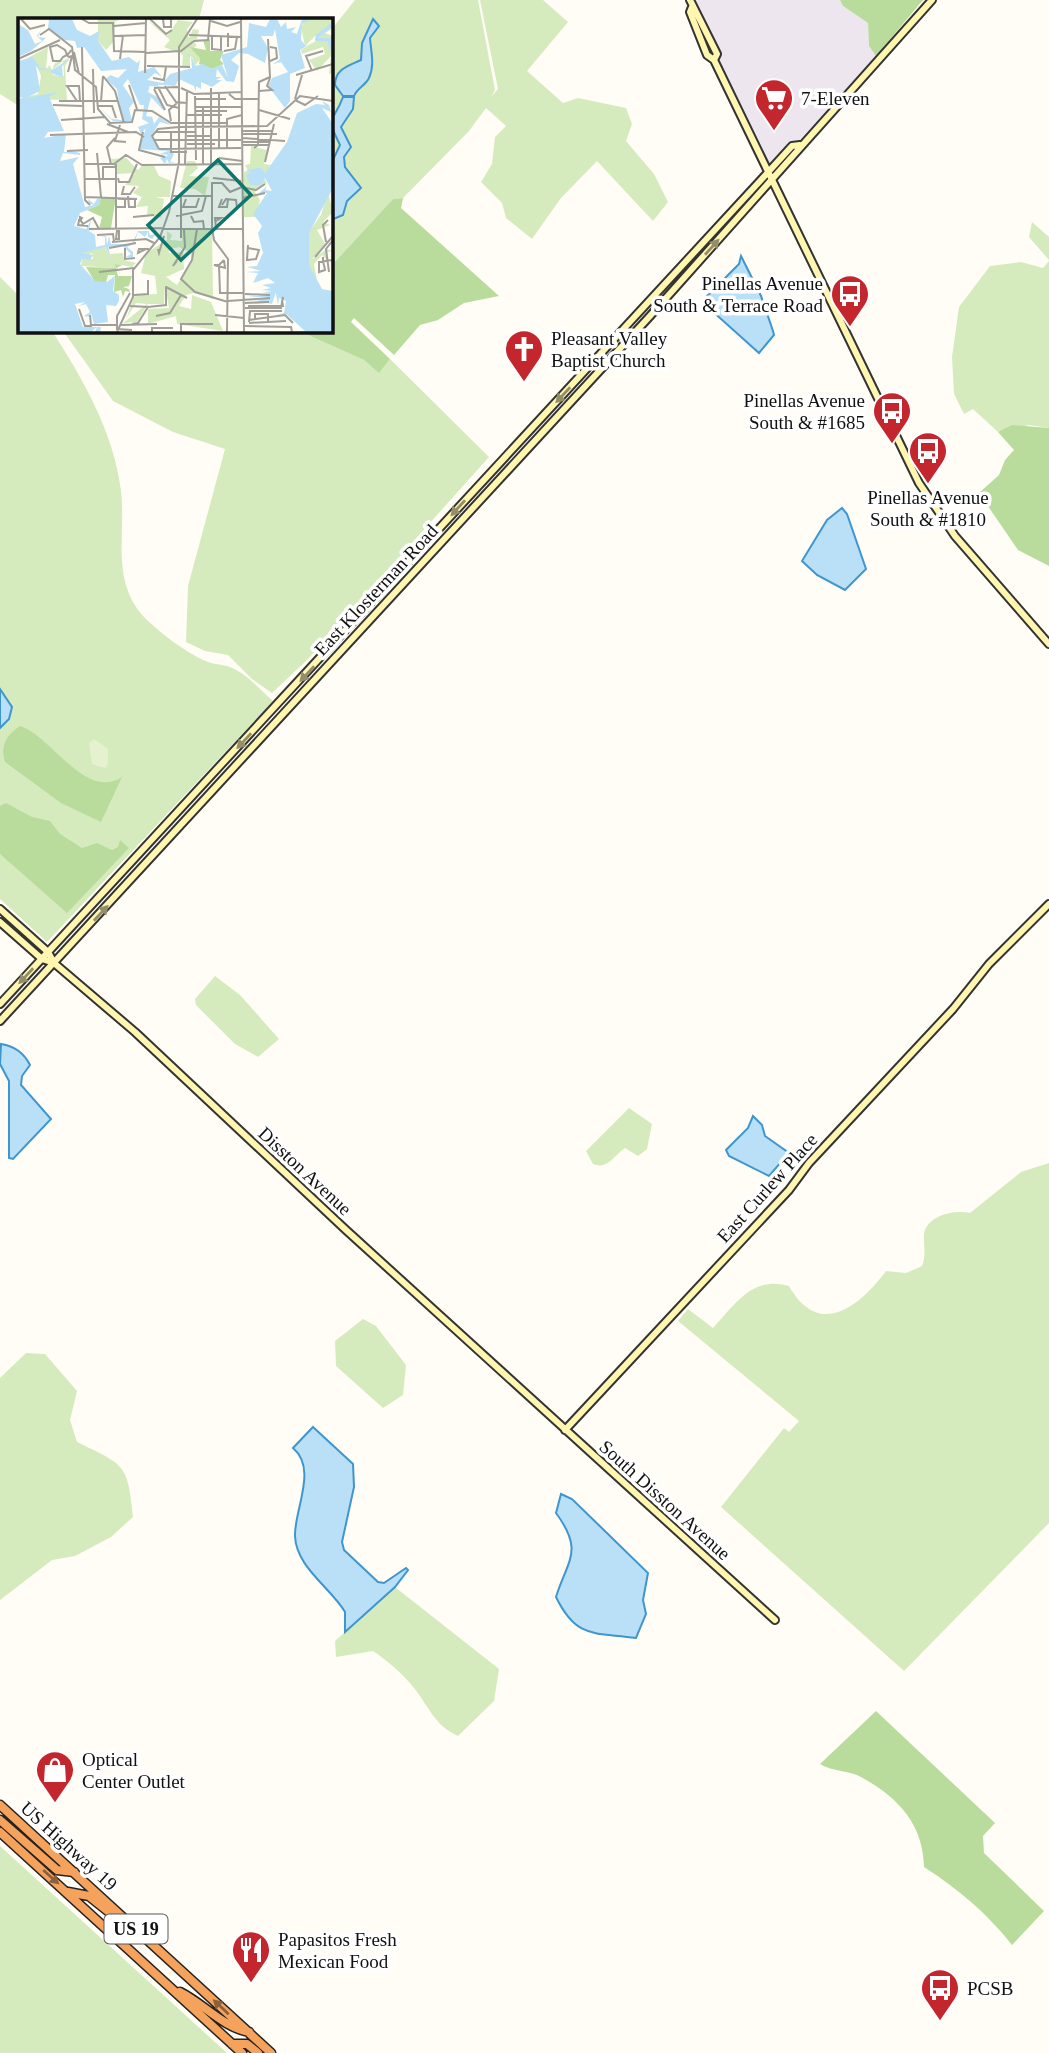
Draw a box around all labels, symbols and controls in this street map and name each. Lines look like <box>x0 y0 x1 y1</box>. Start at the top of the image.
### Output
inset map <box>18 18 332 332</box>
supermarket icon: 7-Eleven <box>753 77 795 132</box>
place label: 7-Eleven <box>801 88 870 109</box>
one-way arrow <box>704 239 720 256</box>
place label: Pinellas Avenue South & Terrace Road <box>653 273 823 316</box>
bus stop icon: Pinellas Avenue South & Terrace Road <box>829 273 871 328</box>
church icon: Pleasant Valley Baptist Church <box>503 328 545 383</box>
place label: Pleasant Valley Baptist Church <box>551 328 668 371</box>
one-way arrow <box>555 386 571 404</box>
place label: Pinellas Avenue South & #1685 <box>743 390 865 433</box>
bus stop icon: Pinellas Avenue South & #1685 <box>871 390 913 445</box>
bus stop icon: Pinellas Avenue South & #1810 <box>907 430 949 485</box>
place label: Pinellas Avenue South & #1810 <box>867 487 989 530</box>
one-way arrow <box>451 500 467 517</box>
street label: East Klosterman Road <box>310 520 442 660</box>
one-way arrow <box>299 665 315 682</box>
one-way arrow <box>236 732 252 750</box>
one-way arrow <box>92 905 108 922</box>
one-way arrow <box>19 967 35 984</box>
street label: Disston Avenue <box>254 1123 356 1219</box>
street label: East Curlew Place <box>713 1129 821 1247</box>
street label: South Disston Avenue <box>595 1436 735 1564</box>
shop icon: Optical Center Outlet <box>34 1749 76 1804</box>
place label: Optical Center Outlet <box>82 1749 186 1792</box>
street label: US Highway 19 <box>16 1797 122 1895</box>
one-way arrow <box>42 1869 60 1885</box>
road number: US 19 <box>104 1914 168 1943</box>
restaurant icon: Papasitos Fresh Mexican Food <box>230 1929 272 1984</box>
place label: Papasitos Fresh Mexican Food <box>278 1929 397 1972</box>
bus stop icon: PCSB <box>919 1967 961 2022</box>
place label: PCSB <box>967 1978 1013 1999</box>
one-way arrow <box>212 1999 230 2015</box>

